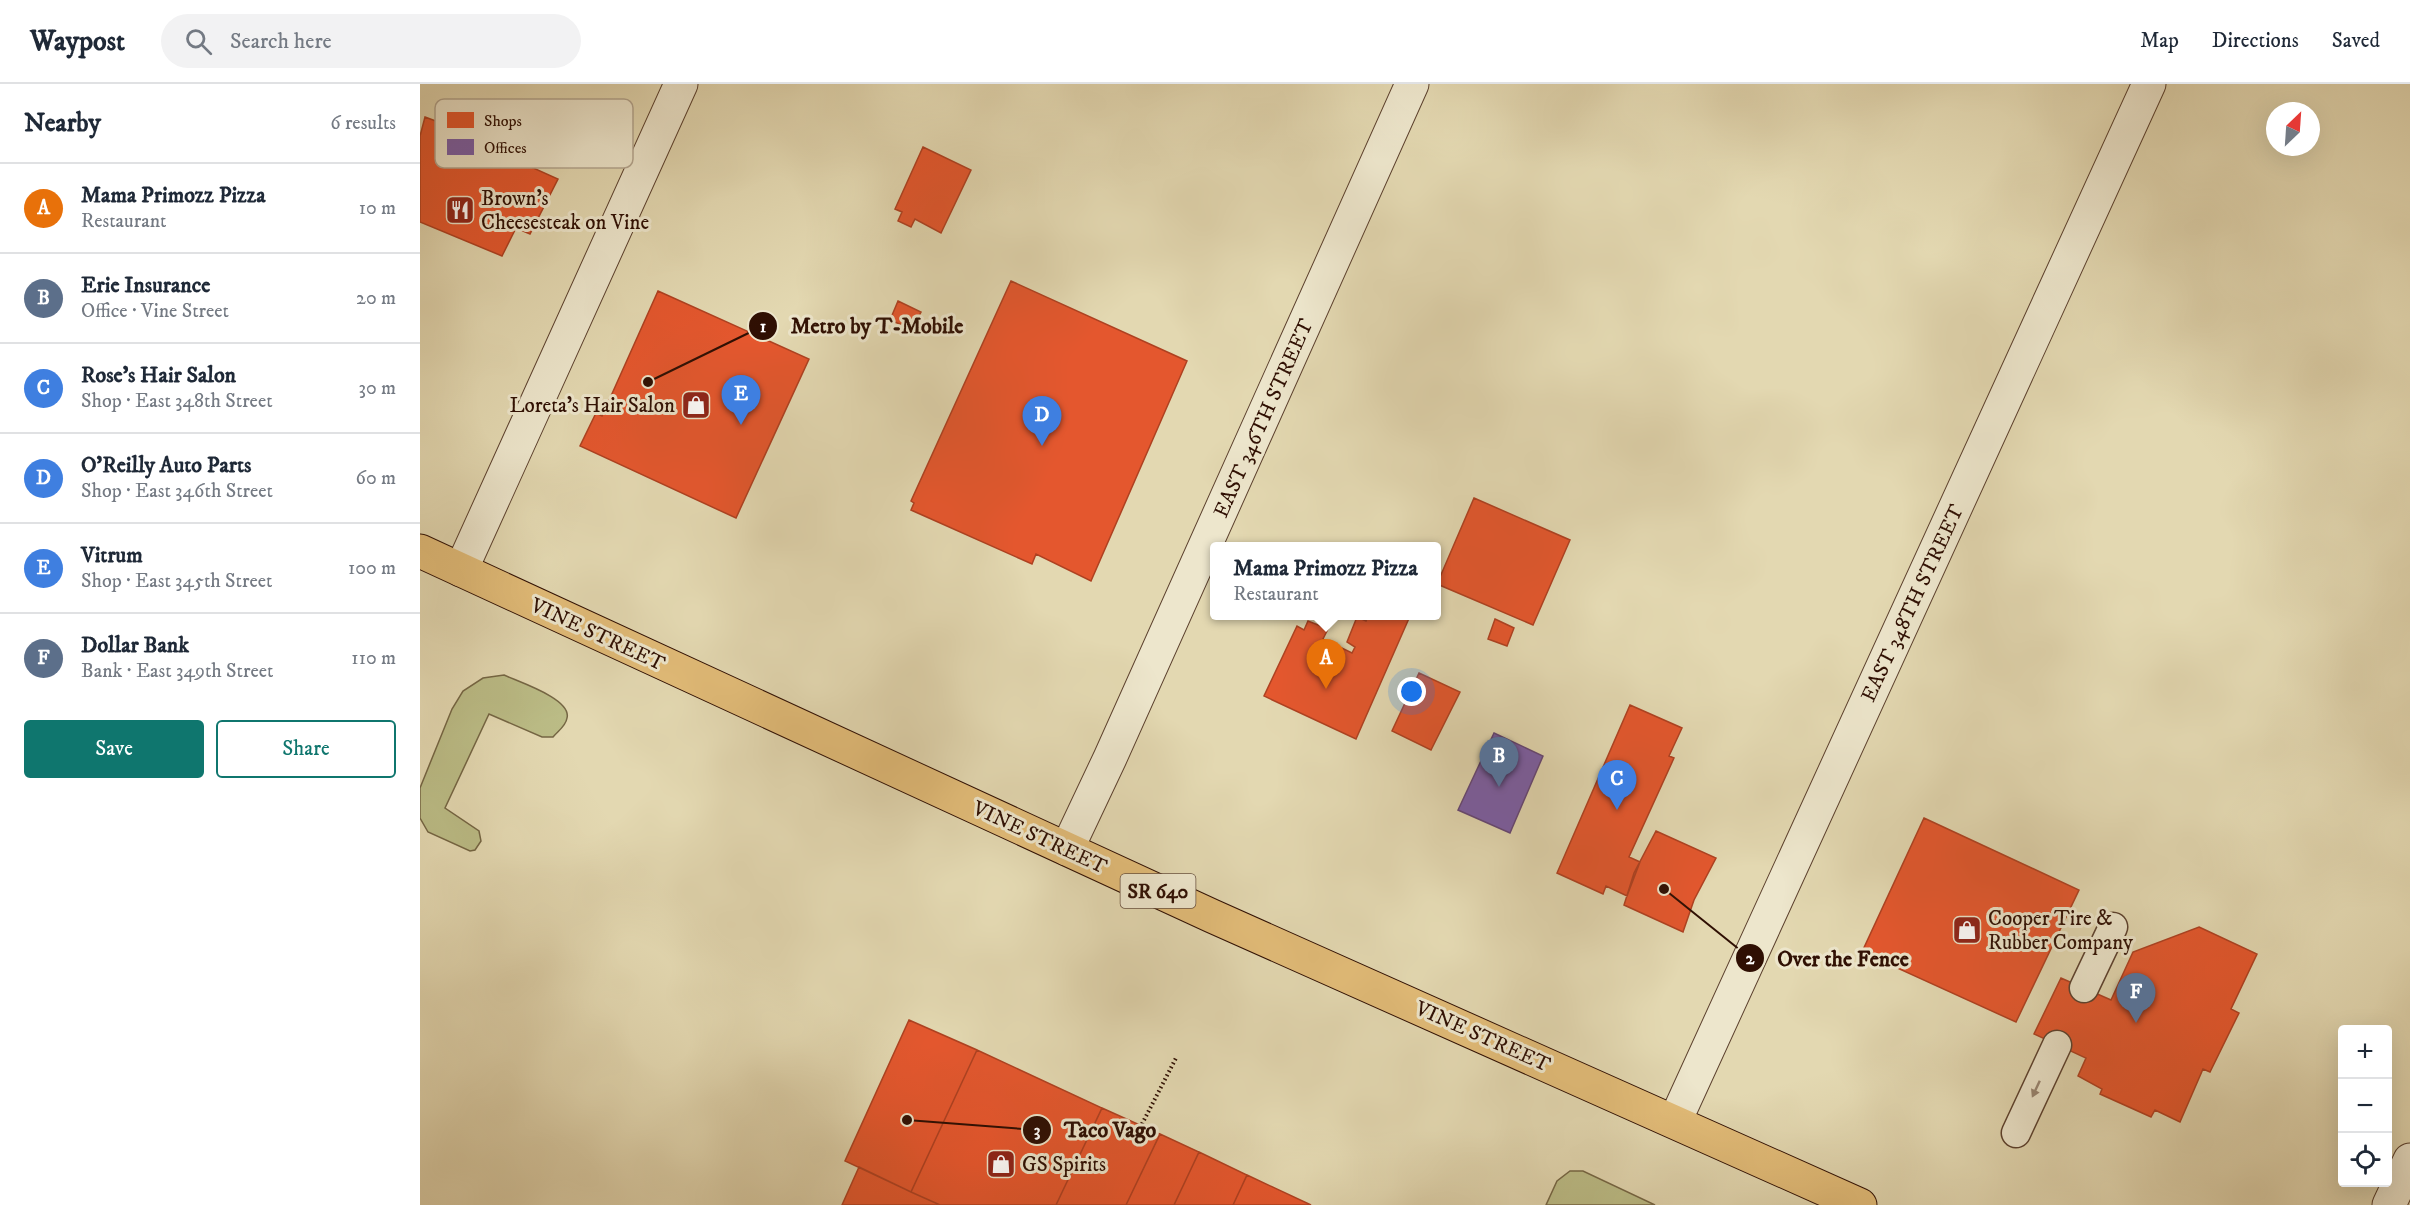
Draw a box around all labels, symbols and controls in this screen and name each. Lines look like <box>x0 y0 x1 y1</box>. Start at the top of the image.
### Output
search box <box>161 14 581 68</box>
text: Waypost <box>30 24 125 59</box>
icon: search <box>182 25 215 58</box>
text: Search here <box>230 28 332 55</box>
text: Map <box>2140 28 2179 54</box>
text: Directions <box>2212 28 2299 54</box>
text: Saved <box>2332 28 2380 54</box>
legend <box>435 99 633 168</box>
north arrow <box>2266 102 2320 156</box>
text: Nearby <box>24 107 101 140</box>
text: 6 results <box>330 111 396 136</box>
text: Shops <box>484 111 522 131</box>
text: Offices <box>484 138 527 158</box>
text: Mama Primozz Pizza <box>81 182 266 209</box>
place label: Brown's Cheesesteak on Vine <box>481 186 649 236</box>
restaurant icon: Brown's Cheesesteak on Vine <box>444 194 476 226</box>
text: A <box>37 196 50 221</box>
text: 10 m <box>359 196 396 221</box>
text: Restaurant <box>81 209 166 234</box>
text: Erie Insurance <box>81 272 210 299</box>
text: B <box>37 286 50 311</box>
text: 20 m <box>356 286 396 311</box>
text: Office · Vine Street <box>81 299 229 324</box>
callout: Metro by T-Mobile <box>748 306 975 346</box>
text: Metro by T-Mobile <box>791 313 963 340</box>
street label: EAST 346TH STREET <box>1208 315 1320 522</box>
text: 1 <box>760 316 767 338</box>
text: Rose's Hair Salon <box>81 362 236 389</box>
text: C <box>37 376 50 401</box>
text: 30 m <box>358 376 396 401</box>
pin: E <box>722 376 760 425</box>
text: Shop · East 348th Street <box>81 389 273 414</box>
shop icon: Loreta's Hair Salon <box>680 389 712 421</box>
place label: Loreta's Hair Salon <box>509 393 675 419</box>
pin: D <box>1022 396 1062 446</box>
text: O'Reilly Auto Parts <box>81 452 251 479</box>
text: D <box>36 466 51 491</box>
text: 60 m <box>356 466 396 491</box>
text: Shop · East 346th Street <box>81 479 273 504</box>
street label: EAST 348TH STREET <box>1856 501 1970 706</box>
text: Vitrum <box>81 542 143 569</box>
popup <box>1210 542 1441 620</box>
text: Mama Primozz Pizza <box>1233 555 1418 582</box>
text: E <box>36 556 51 581</box>
text: 100 m <box>348 556 396 581</box>
text: Shop · East 345th Street <box>81 569 272 594</box>
text: Restaurant <box>1233 582 1319 607</box>
street label: VINE STREET <box>525 592 669 677</box>
text: Dollar Bank <box>81 632 189 659</box>
pin: A <box>1306 640 1346 689</box>
text: F <box>37 646 50 671</box>
text: 110 m <box>351 646 396 671</box>
text: Bank · East 349th Street <box>81 659 273 684</box>
your location <box>1397 677 1426 706</box>
button: Save <box>24 720 204 778</box>
button: Share <box>216 720 396 778</box>
pin: B <box>1480 738 1518 787</box>
pin: C <box>1598 760 1636 810</box>
street label: VINE STREET <box>967 795 1111 880</box>
road number: SR 640 <box>1120 874 1196 908</box>
place label: Cooper Tire & Rubber Company <box>1988 906 2134 956</box>
shop icon: Cooper Tire & Rubber Company <box>1951 914 1983 946</box>
callout: Over the Fence <box>1735 938 1920 978</box>
text: Over the Fence <box>1777 946 1909 973</box>
text: 2 <box>1746 948 1756 970</box>
pin: F <box>2116 974 2156 1023</box>
street label: VINE STREET <box>1410 995 1554 1078</box>
map controls <box>2338 1025 2392 1187</box>
button: + <box>2338 1025 2392 1079</box>
button: − <box>2338 1079 2392 1133</box>
one-way arrow <box>2032 1081 2041 1098</box>
callout: Taco Vago <box>1022 1110 1168 1150</box>
text: Taco Vago <box>1063 1117 1156 1144</box>
text: 3 <box>1034 1120 1041 1142</box>
button: locate <box>2338 1133 2392 1187</box>
shop icon: GS Spirits <box>985 1148 1017 1180</box>
place label: GS Spirits <box>1022 1152 1106 1178</box>

